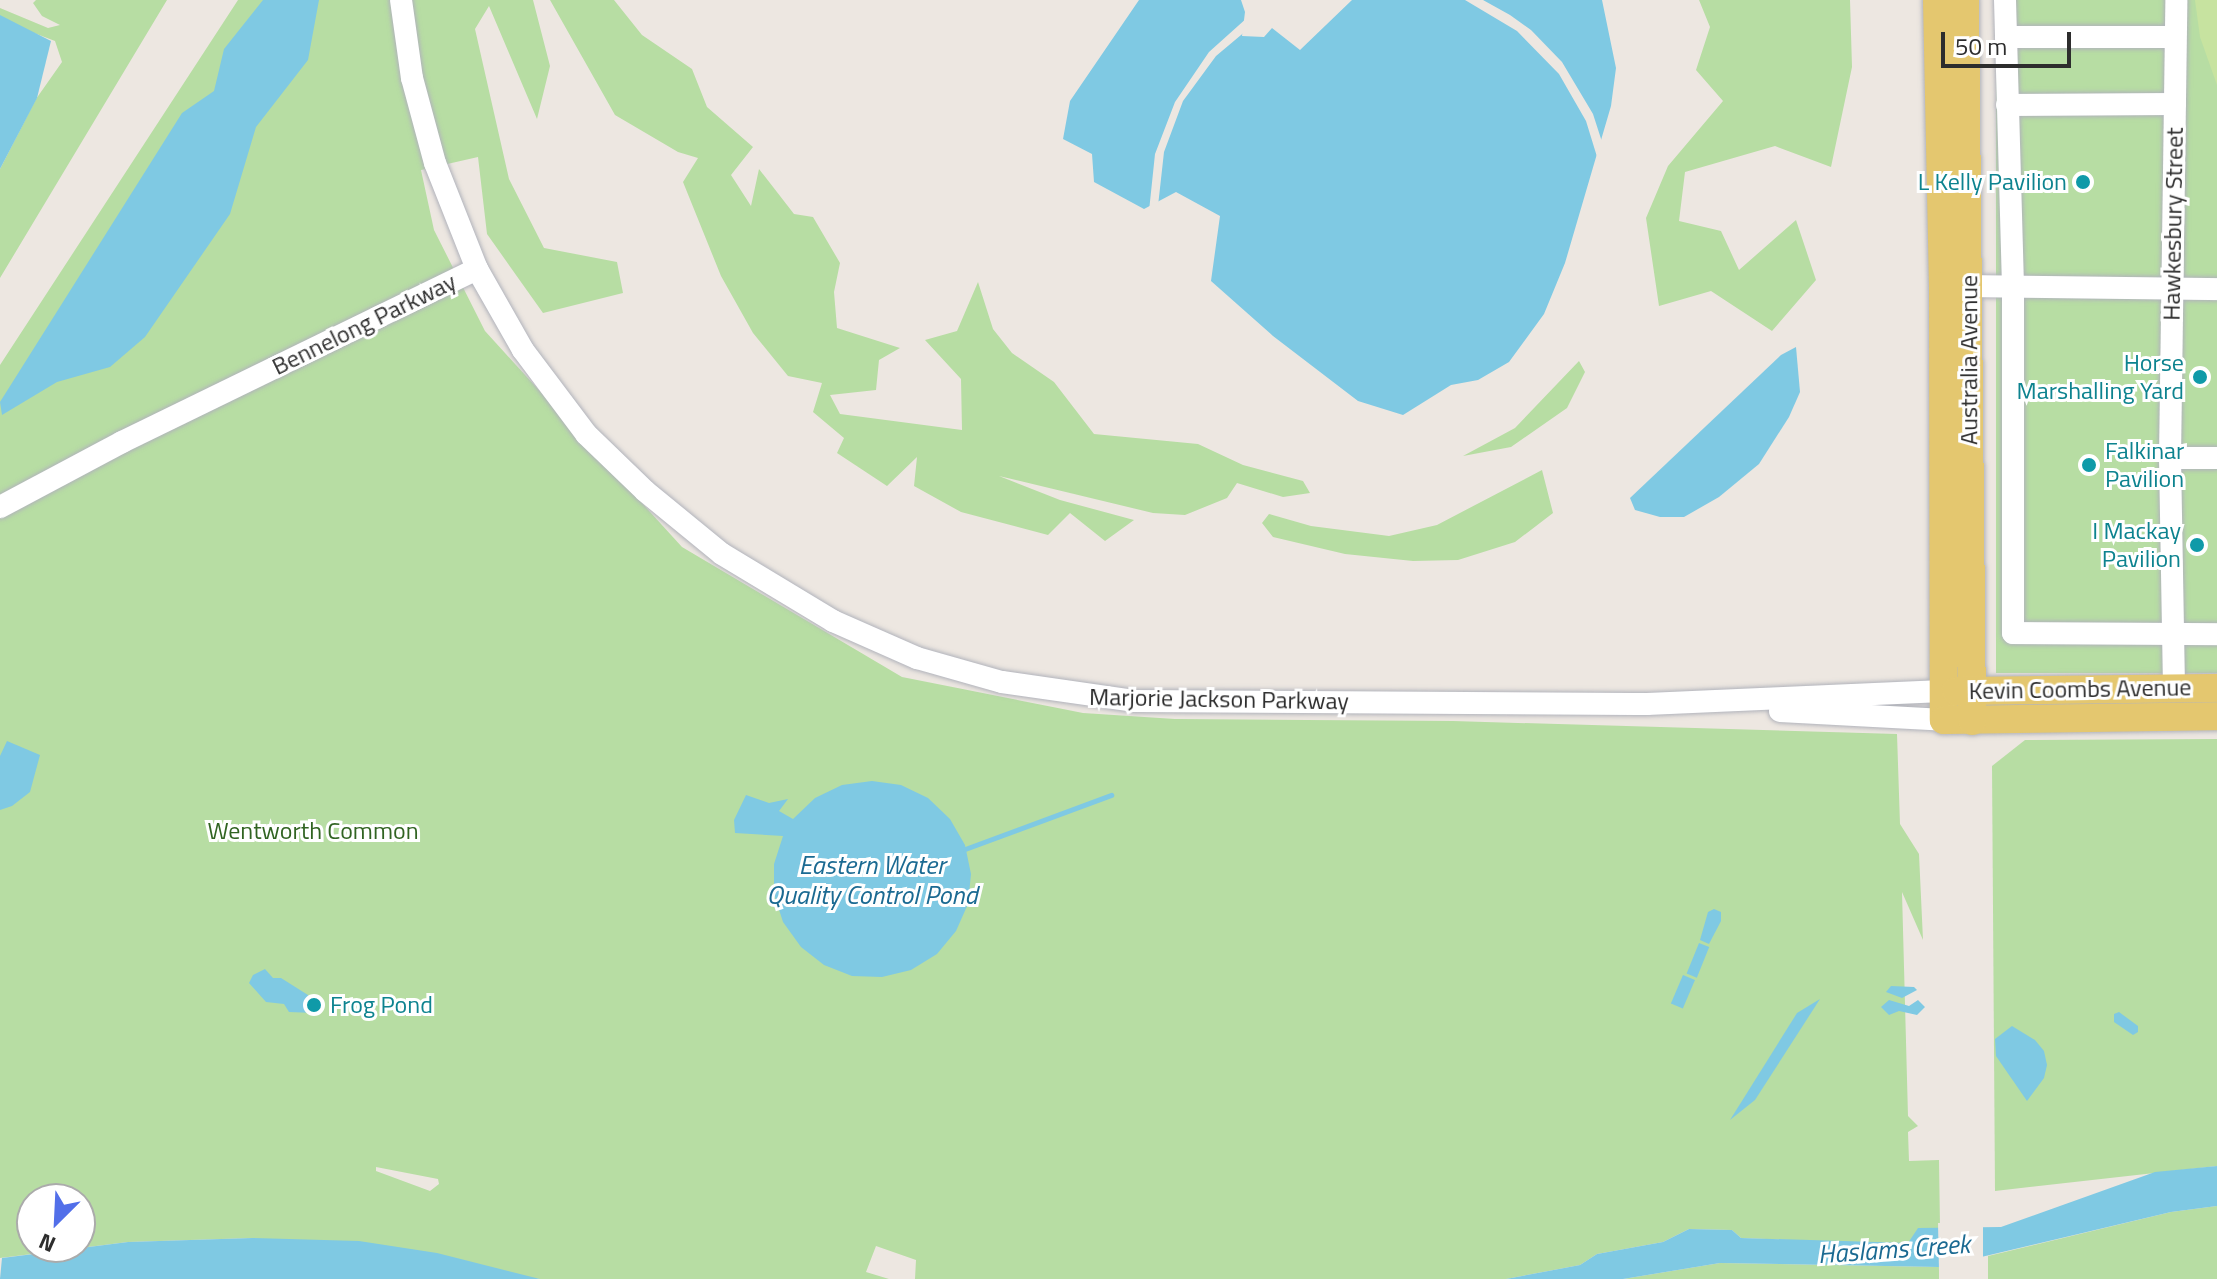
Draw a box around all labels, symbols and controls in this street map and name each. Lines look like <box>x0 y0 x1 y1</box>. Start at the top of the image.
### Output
scale bar <box>1945 16 2075 66</box>
text: 50 m <box>1955 28 2007 64</box>
street label: Hawkesbury Street <box>2157 127 2189 321</box>
place label: L Kelly Pavilion <box>1918 168 2067 196</box>
marker: L Kelly Pavilion <box>2074 173 2092 191</box>
street label: Bennelong Parkway <box>267 267 461 381</box>
street label: Australia Avenue <box>1955 275 1983 445</box>
place label: Horse Marshalling Yard <box>2017 349 2184 405</box>
marker: Horse Marshalling Yard <box>2191 368 2209 386</box>
place label: Falkinar Pavilion <box>2105 437 2184 493</box>
marker: Falkinar Pavilion <box>2080 456 2098 474</box>
place label: I Mackay Pavilion <box>2092 517 2181 573</box>
marker: I Mackay Pavilion <box>2188 536 2206 554</box>
street label: Kevin Coombs Avenue <box>1968 673 2192 705</box>
street label: Marjorie Jackson Parkway <box>1089 682 1349 716</box>
park label: Wentworth Common <box>207 817 419 845</box>
water label: Eastern Water Quality Control Pond <box>767 849 977 910</box>
place label: Frog Pond <box>330 991 433 1019</box>
marker: Frog Pond <box>305 996 323 1014</box>
north arrow <box>16 1183 96 1263</box>
text: N <box>33 1224 61 1262</box>
water label: Haslams Creek <box>1817 1228 1971 1270</box>

